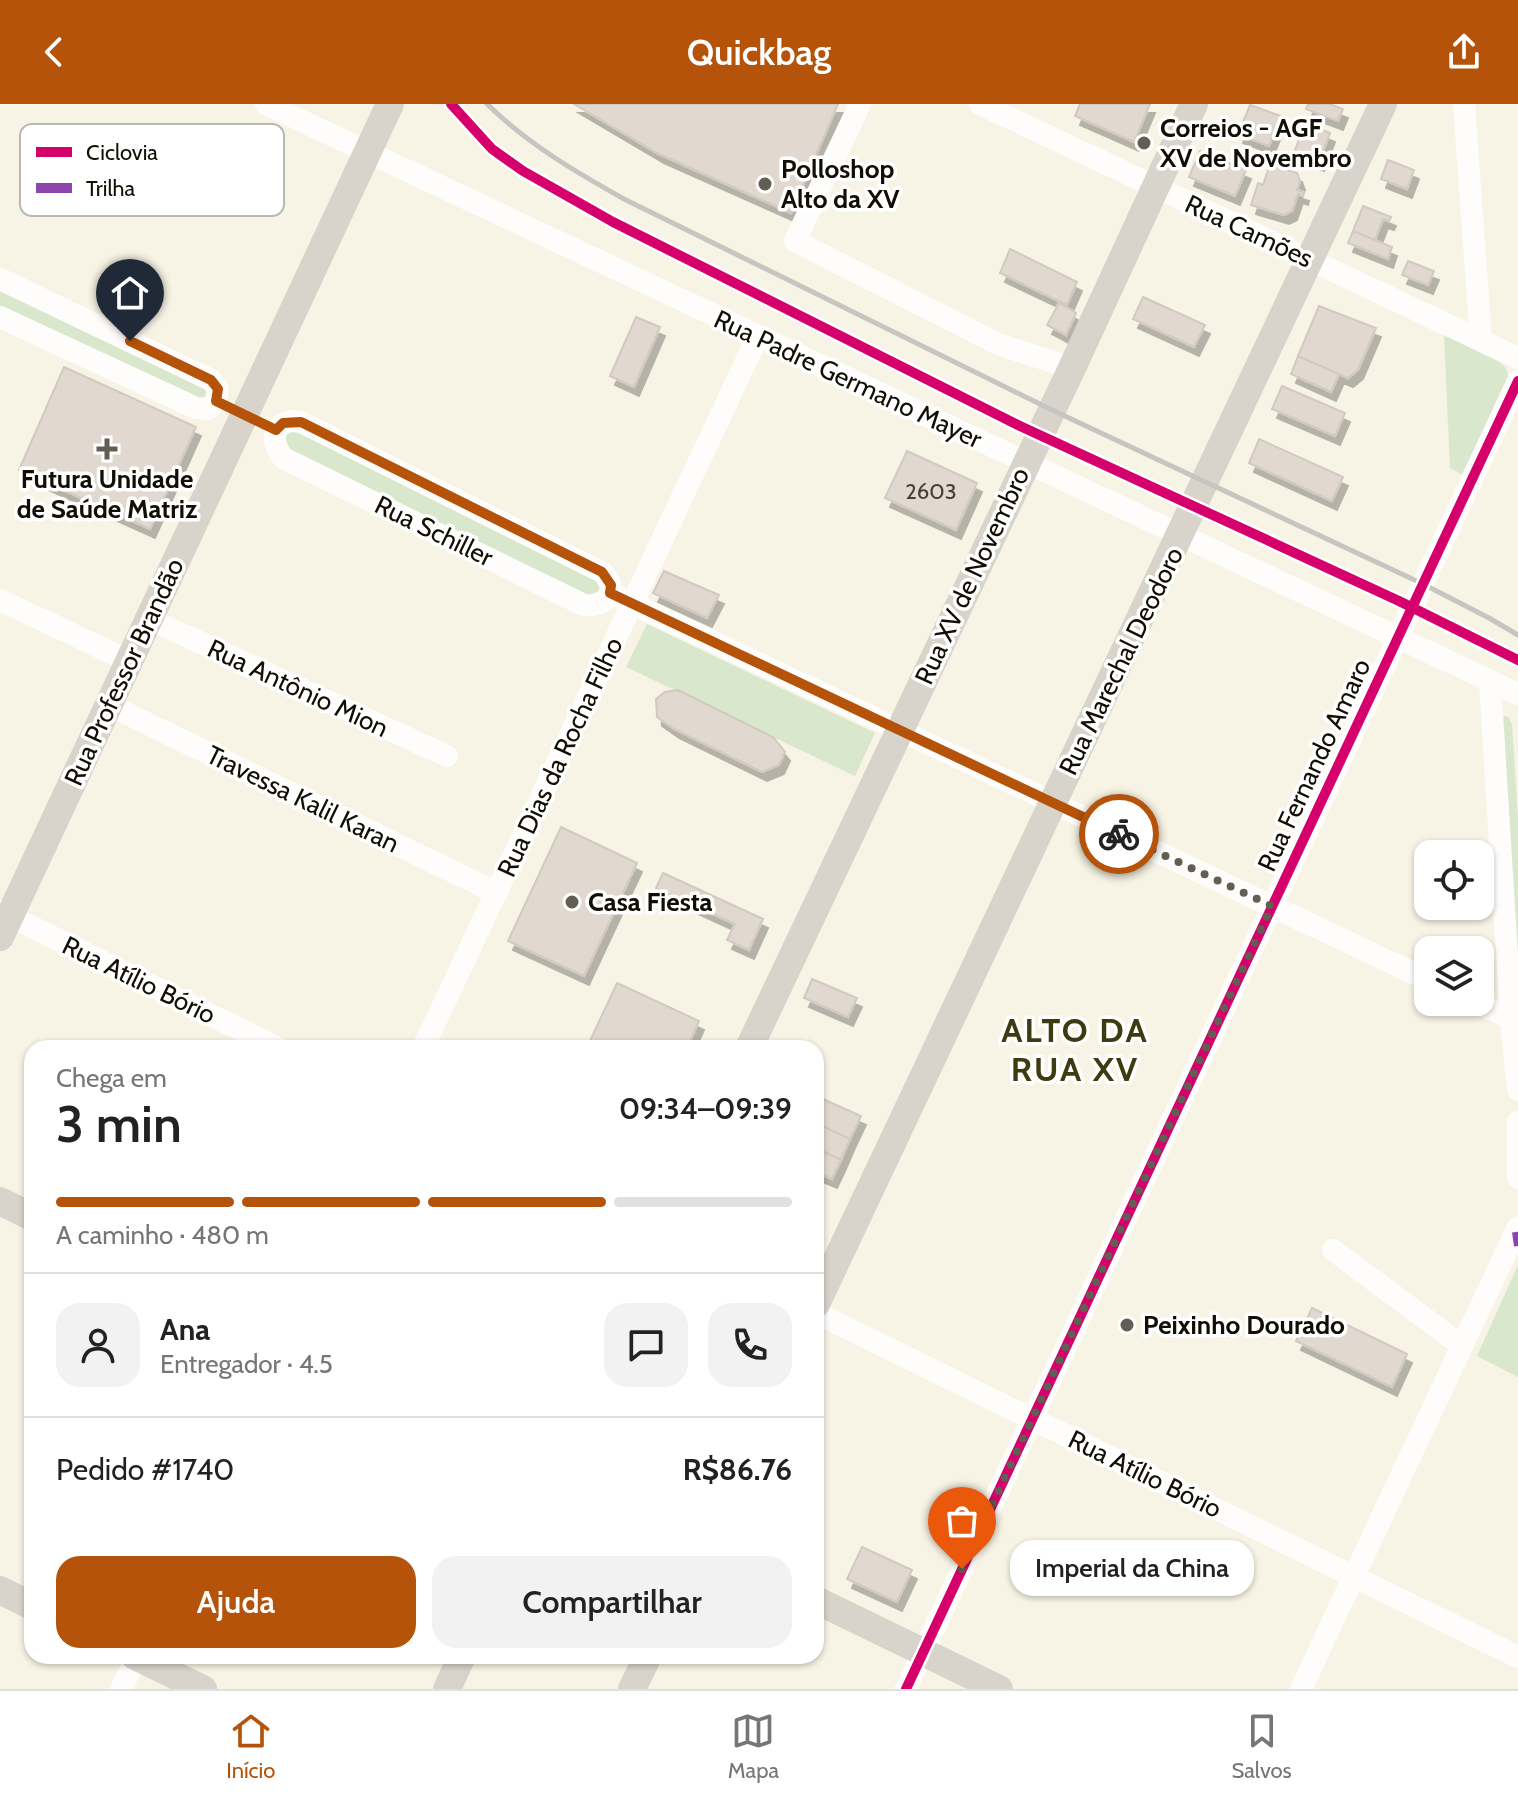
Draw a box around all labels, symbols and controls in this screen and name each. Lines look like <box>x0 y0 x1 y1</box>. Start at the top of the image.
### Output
icon: back <box>32 30 76 74</box>
text: Quickbag <box>687 30 831 74</box>
icon: share <box>1442 30 1486 74</box>
place label: Correios - AGF XV de Novembro <box>1159 112 1352 174</box>
legend <box>20 124 284 216</box>
marker: Correios - AGF XV de Novembro <box>1135 134 1153 152</box>
text: Ciclovia <box>86 139 158 166</box>
place label: Polloshop Alto da XV <box>781 153 900 215</box>
text: Trilha <box>86 175 136 202</box>
marker: Polloshop Alto da XV <box>756 175 774 193</box>
street label: Rua Camões <box>1180 188 1318 275</box>
pin <box>96 259 164 341</box>
icon: home <box>108 271 152 315</box>
street label: Rua Padre Germano Mayer <box>709 303 988 456</box>
marker: Futura Unidade de Saúde Matriz <box>96 438 118 460</box>
place label: Futura Unidade de Saúde Matriz <box>17 463 197 525</box>
street label: Rua XV de Novembro <box>908 463 1036 689</box>
house number: 2603 <box>905 478 957 505</box>
street label: Rua Schiller <box>370 489 499 574</box>
street label: Rua Marechal Deodoro <box>1052 542 1190 780</box>
street label: Rua Professor Brandão <box>57 553 191 791</box>
street label: Rua Antônio Mion <box>202 632 394 744</box>
street label: Rua Dias da Rocha Filho <box>490 632 630 882</box>
street label: Rua Fernando Amaro <box>1251 654 1377 876</box>
street label: Travessa Kalil Karan <box>201 738 405 860</box>
courier <box>1079 794 1159 874</box>
icon: bike <box>1097 812 1141 856</box>
map controls <box>1414 840 1494 1016</box>
button: locate <box>1414 840 1494 920</box>
place label: Casa Fiesta <box>588 886 713 918</box>
marker: Casa Fiesta <box>563 893 581 911</box>
street label: Rua Atílio Bório <box>57 929 221 1031</box>
button: layers <box>1414 936 1494 1016</box>
district label: ALTO DA RUA XV <box>1001 1009 1149 1090</box>
text: Chega em <box>56 1062 167 1094</box>
text: 09:34–09:39 <box>619 1090 792 1127</box>
text: 3 min <box>56 1092 182 1155</box>
text: A caminho · 480 m <box>56 1219 269 1251</box>
button: person <box>56 1303 140 1387</box>
button: chat <box>604 1303 688 1387</box>
button: phone <box>708 1303 792 1387</box>
place label: Peixinho Dourado <box>1143 1309 1345 1341</box>
text: Ana <box>160 1311 210 1348</box>
marker: Peixinho Dourado <box>1118 1316 1136 1334</box>
text: Entregador · 4.5 <box>160 1348 333 1380</box>
street label: Rua Atílio Bório <box>1063 1423 1227 1525</box>
text: Pedido #1740 <box>56 1451 234 1488</box>
text: R$86.76 <box>683 1451 792 1488</box>
pin <box>928 1487 996 1569</box>
icon: bag <box>940 1499 984 1543</box>
callout: Imperial da China <box>1010 1541 1254 1597</box>
text: Imperial da China <box>1035 1552 1229 1584</box>
button: Ajuda <box>56 1556 416 1648</box>
button: Compartilhar <box>432 1556 792 1648</box>
tab: Início <box>226 1709 275 1784</box>
tab: Mapa <box>728 1709 779 1784</box>
tab: Salvos <box>1231 1709 1292 1784</box>

